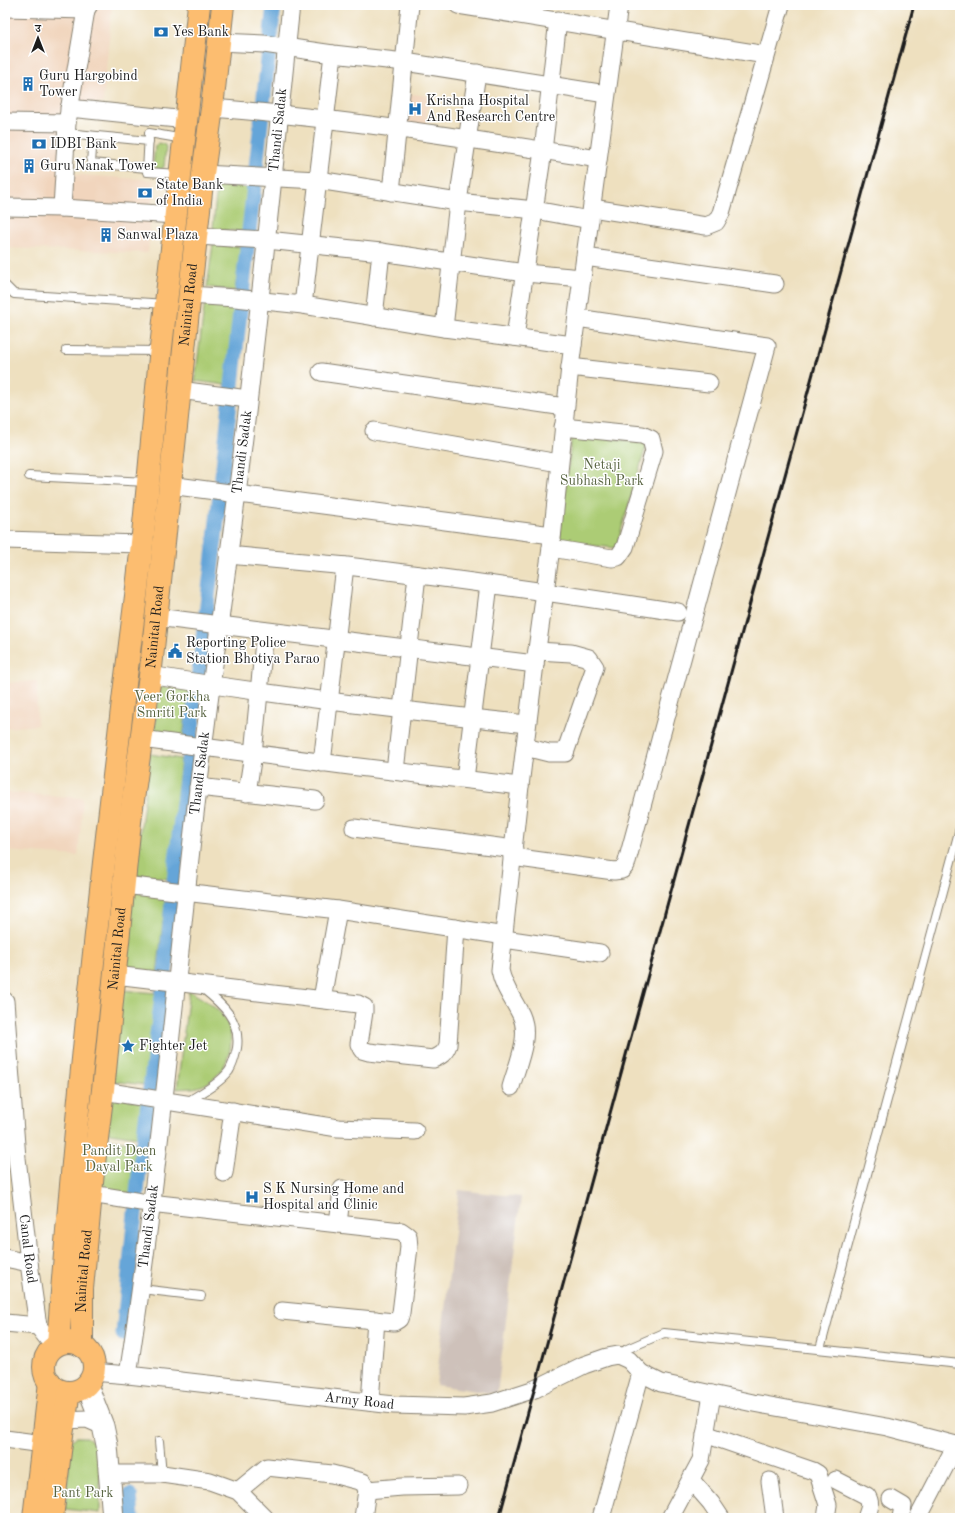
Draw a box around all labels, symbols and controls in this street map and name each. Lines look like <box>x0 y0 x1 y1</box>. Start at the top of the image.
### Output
north arrow <box>18 18 58 58</box>
text: उ <box>34 24 42 35</box>
bank icon: Yes Bank <box>153 24 169 40</box>
place label: Yes Bank <box>172 25 229 39</box>
place label: Guru Hargobind Tower <box>39 69 138 99</box>
building icon: Guru Hargobind Tower <box>20 76 36 92</box>
street label: Thandi Sadak <box>267 87 289 173</box>
place label: Krishna Hospital And Research Centre <box>426 94 555 124</box>
hospital icon: Krishna Hospital And Research Centre <box>407 101 423 117</box>
bank icon: IDBI Bank <box>31 136 47 152</box>
place label: IDBI Bank <box>50 137 117 151</box>
building icon: Guru Nanak Tower <box>21 158 37 174</box>
place label: Guru Nanak Tower <box>40 159 156 173</box>
place label: State Bank of India <box>156 178 223 208</box>
bank icon: State Bank of India <box>137 185 153 201</box>
building icon: Sanwal Plaza <box>98 227 114 243</box>
place label: Sanwal Plaza <box>117 228 199 242</box>
street label: Nainital Road <box>177 263 200 347</box>
street label: Thandi Sadak <box>230 409 254 495</box>
park label: Netaji Subhash Park <box>560 458 644 488</box>
street label: Nainital Road <box>144 585 167 669</box>
place label: Reporting Police Station Bhotiya Parao <box>186 636 320 666</box>
public building icon: Reporting Police Station Bhotiya Parao <box>167 643 183 659</box>
park label: Veer Gorkha Smriti Park <box>134 690 210 720</box>
street label: Thandi Sadak <box>188 731 212 816</box>
street label: Nainital Road <box>106 907 128 991</box>
place icon: Fighter Jet <box>120 1038 136 1054</box>
place label: Fighter Jet <box>139 1039 207 1053</box>
park label: Pandit Deen Dayal Park <box>82 1144 157 1174</box>
place label: S K Nursing Home and Hospital and Clinic <box>263 1182 404 1212</box>
street label: Thandi Sadak <box>136 1184 161 1269</box>
hospital icon: S K Nursing Home and Hospital and Clinic <box>244 1189 260 1205</box>
street label: Canal Road <box>17 1213 39 1285</box>
street label: Nainital Road <box>75 1229 95 1313</box>
street label: Army Road <box>324 1390 395 1412</box>
park label: Pant Park <box>52 1486 114 1500</box>

